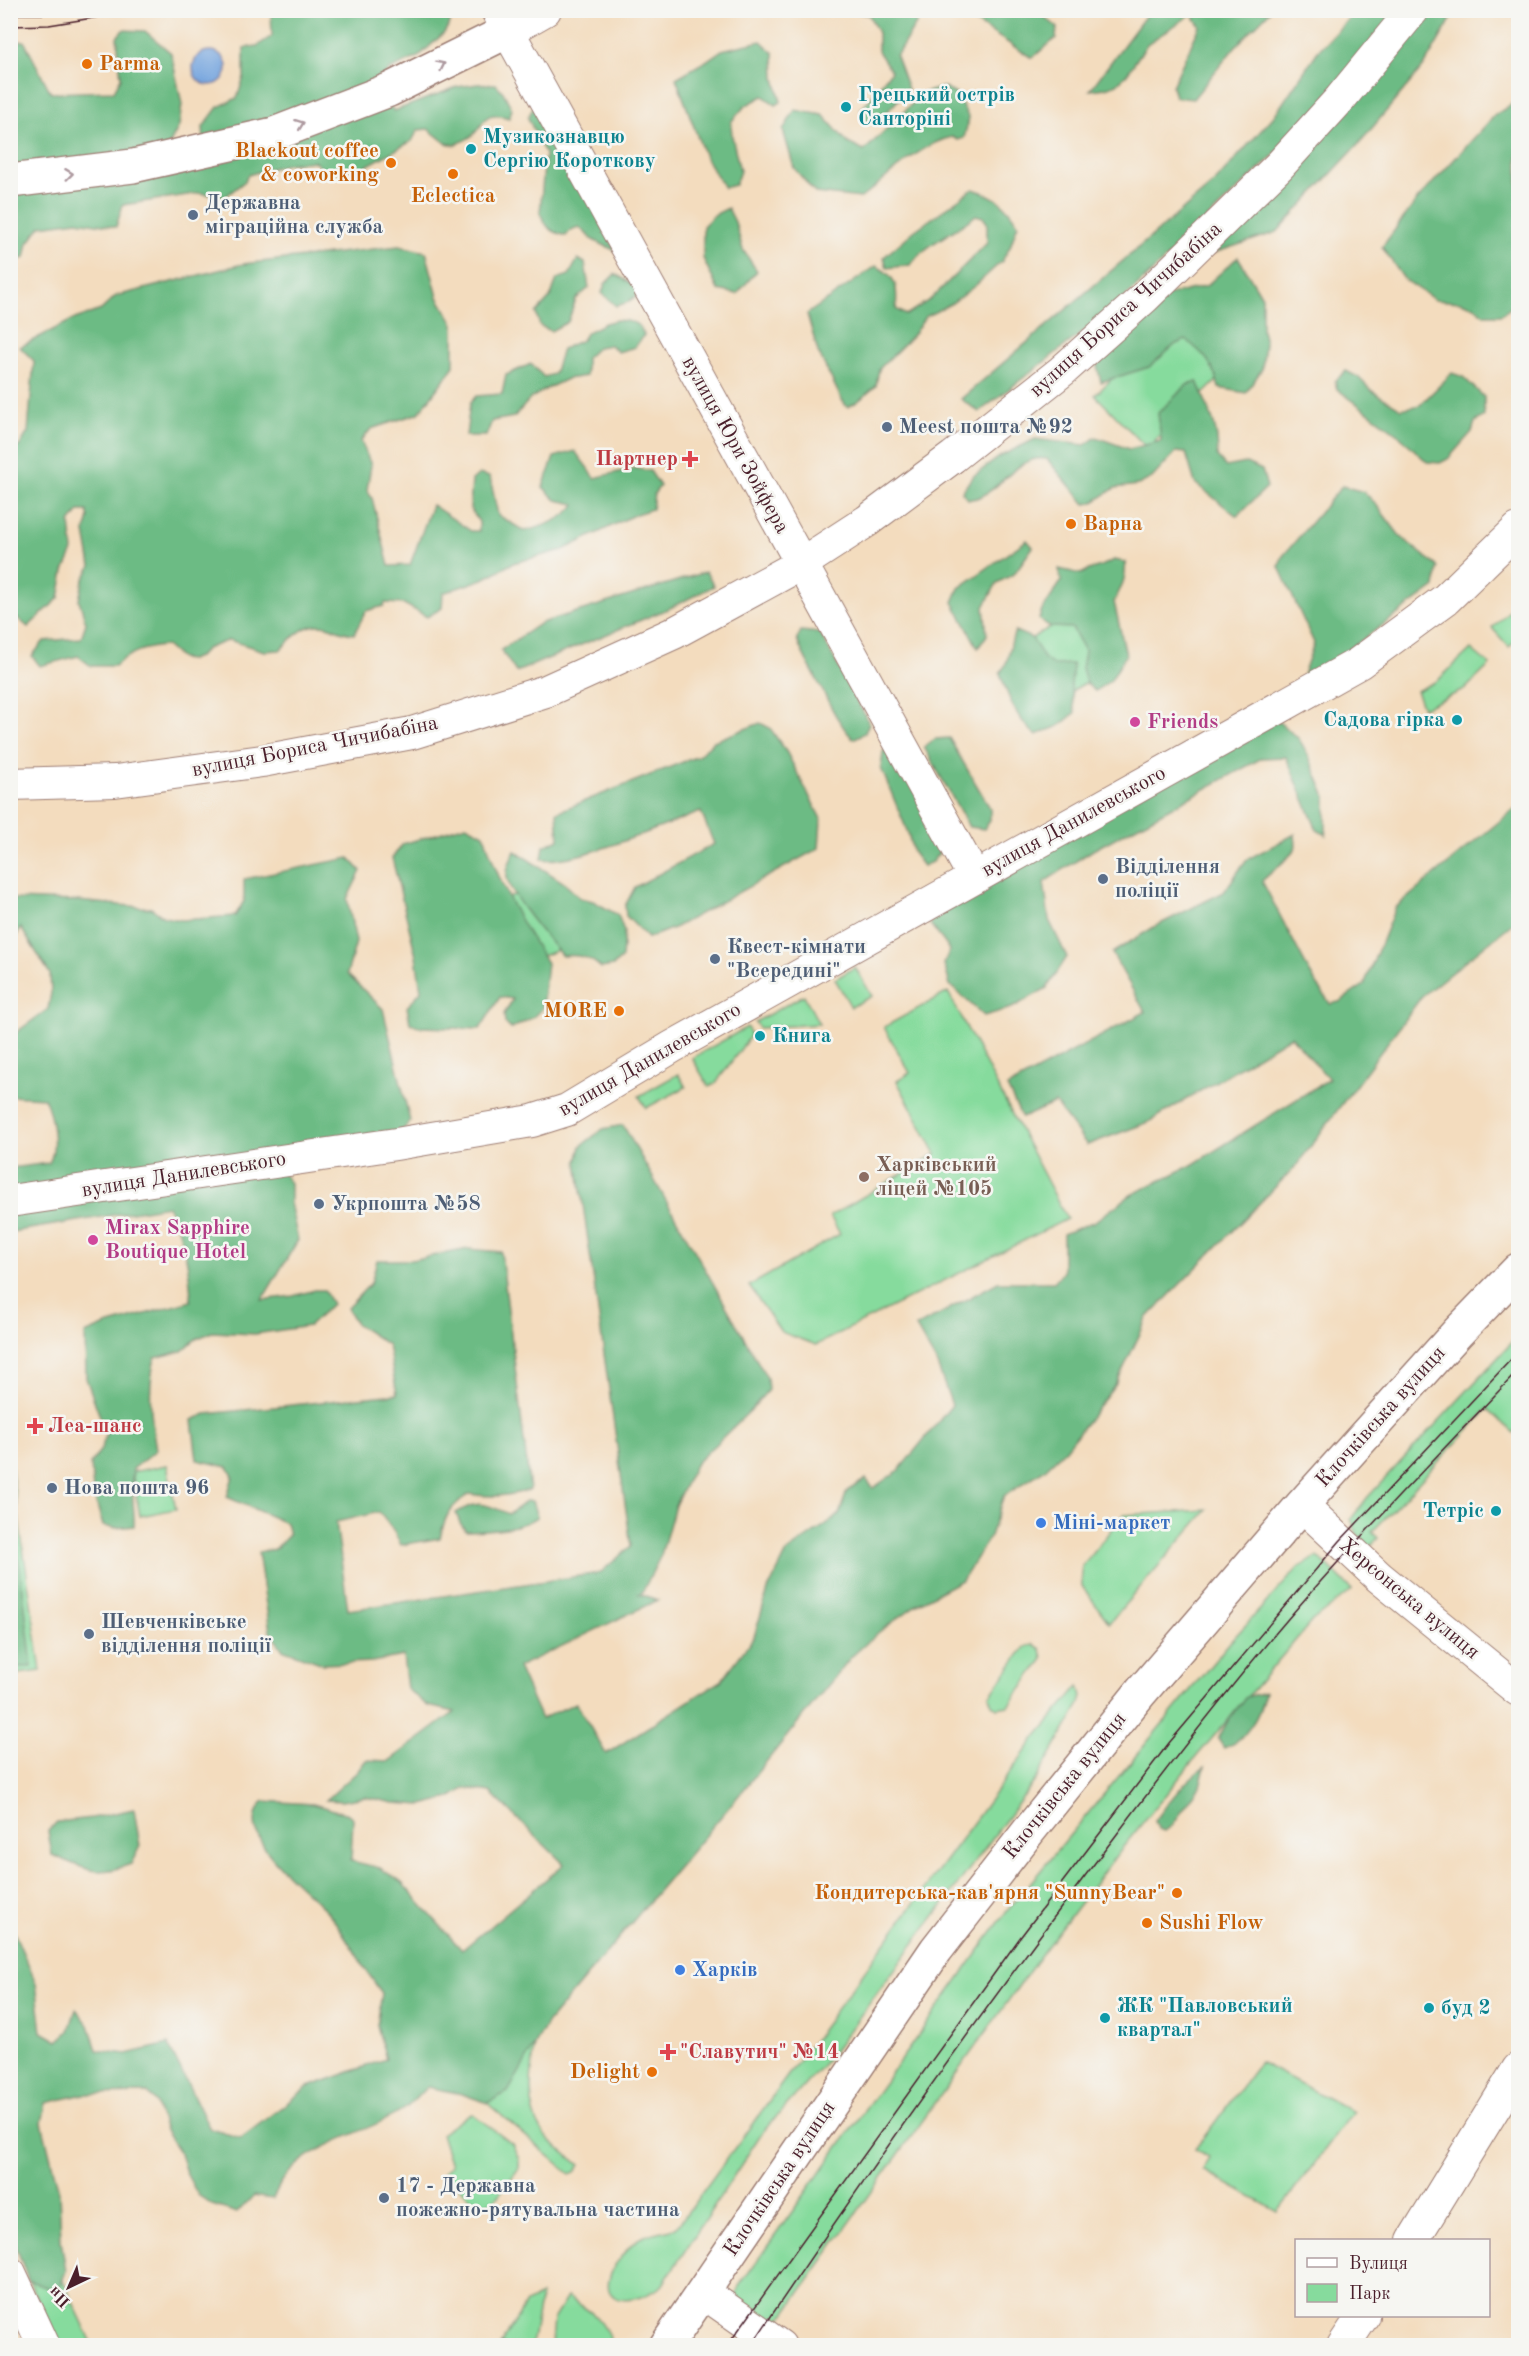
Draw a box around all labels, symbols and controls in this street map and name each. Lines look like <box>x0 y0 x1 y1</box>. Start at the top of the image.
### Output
place label: Parma <box>99 54 160 75</box>
marker: Parma <box>80 57 94 71</box>
one-way arrow <box>435 60 446 72</box>
place label: Грецький острів Санторіні <box>858 85 1015 130</box>
marker: Грецький острів Санторіні <box>839 100 853 114</box>
one-way arrow <box>293 119 304 131</box>
place label: Музикознавцю Сергію Короткову <box>483 127 656 172</box>
place label: Blackout coffee & coworking <box>235 141 379 186</box>
marker: Музикознавцю Сергію Короткову <box>464 142 478 156</box>
marker: Blackout coffee & coworking <box>384 156 398 170</box>
marker: Eclectica <box>446 167 460 181</box>
one-way arrow <box>64 168 73 181</box>
place label: Eclectica <box>411 186 496 207</box>
place label: Державна міграційна служба <box>205 193 384 238</box>
marker: Державна міграційна служба <box>186 208 200 222</box>
street label: вулиця Бориса Чичибабіна <box>1026 218 1226 402</box>
street label: вулиця Юри Зойфера <box>678 353 792 537</box>
place label: Meest пошта №92 <box>899 417 1073 438</box>
marker: Meest пошта №92 <box>880 420 894 434</box>
place label: Партнер <box>595 449 678 470</box>
marker: Партнер <box>683 452 697 466</box>
place label: Варна <box>1083 514 1143 535</box>
marker: Варна <box>1064 517 1078 531</box>
place label: Садова гірка <box>1323 710 1445 731</box>
place label: Friends <box>1147 712 1218 733</box>
street label: вулиця Бориса Чичибабіна <box>190 713 440 781</box>
marker: Садова гірка <box>1450 713 1464 727</box>
marker: Friends <box>1128 715 1142 729</box>
street label: вулиця Данилевського <box>979 763 1169 881</box>
place label: Відділення поліції <box>1115 857 1220 902</box>
marker: Відділення поліції <box>1096 872 1110 886</box>
place label: Квест-кімнати "Всередині" <box>727 937 866 982</box>
marker: Квест-кімнати "Всередині" <box>708 952 722 966</box>
street label: вулиця Данилевського <box>555 999 745 1121</box>
place label: MORE <box>544 1001 607 1022</box>
marker: MORE <box>612 1004 626 1018</box>
place label: Книга <box>772 1026 832 1047</box>
marker: Книга <box>753 1029 767 1043</box>
street label: вулиця Данилевського <box>80 1148 288 1202</box>
place label: Харківський ліцей №105 <box>876 1155 997 1200</box>
marker: Харківський ліцей №105 <box>857 1170 871 1184</box>
place label: Укрпошта №58 <box>331 1194 481 1215</box>
marker: Укрпошта №58 <box>312 1197 326 1211</box>
place label: Mirax Sapphire Boutique Hotel <box>105 1218 250 1263</box>
marker: Mirax Sapphire Boutique Hotel <box>86 1233 100 1247</box>
street label: Клочківська вулиця <box>1312 1342 1450 1492</box>
place label: Леа-шанс <box>48 1416 142 1437</box>
marker: Леа-шанс <box>26 1417 44 1435</box>
place label: Нова пошта 96 <box>64 1478 209 1499</box>
marker: Нова пошта 96 <box>45 1481 59 1495</box>
place label: Тетріс <box>1423 1501 1484 1522</box>
marker: Тетріс <box>1489 1504 1503 1518</box>
place label: Міні-маркет <box>1053 1513 1170 1534</box>
marker: Міні-маркет <box>1034 1516 1048 1530</box>
street label: Херсонська вулиця <box>1335 1534 1483 1664</box>
place label: Шевченківське відділення поліції <box>101 1612 272 1657</box>
marker: Шевченківське відділення поліції <box>82 1627 96 1641</box>
street label: Клочківська вулиця <box>1000 1709 1130 1863</box>
place label: Кондитерська-кав'ярня "SunnyBear" <box>814 1883 1165 1904</box>
marker: Кондитерська-кав'ярня "SunnyBear" <box>1170 1886 1184 1900</box>
place label: Sushi Flow <box>1159 1913 1264 1934</box>
marker: Sushi Flow <box>1140 1916 1154 1930</box>
place label: Харків <box>692 1960 758 1981</box>
marker: Харків <box>673 1963 687 1977</box>
place label: ЖК "Павловський квартал" <box>1117 1996 1293 2041</box>
place label: буд 2 <box>1441 1998 1491 2019</box>
marker: буд 2 <box>1422 2001 1436 2015</box>
marker: ЖК "Павловський квартал" <box>1098 2011 1112 2025</box>
place label: "Славутич" №14 <box>680 2042 839 2063</box>
marker: "Славутич" №14 <box>661 2045 675 2059</box>
place label: Delight <box>570 2062 640 2083</box>
marker: Delight <box>645 2065 659 2079</box>
street label: Клочківська вулиця <box>720 2098 840 2260</box>
place label: 17 - Державна пожежно-рятувальна частина <box>396 2176 680 2221</box>
marker: 17 - Державна пожежно-рятувальна частина <box>377 2191 391 2205</box>
legend <box>1295 2239 1490 2317</box>
text: Вулиця <box>1349 2255 1408 2273</box>
north arrow <box>39 2257 99 2317</box>
text: Пн <box>46 2283 73 2310</box>
text: Парк <box>1349 2285 1390 2303</box>

